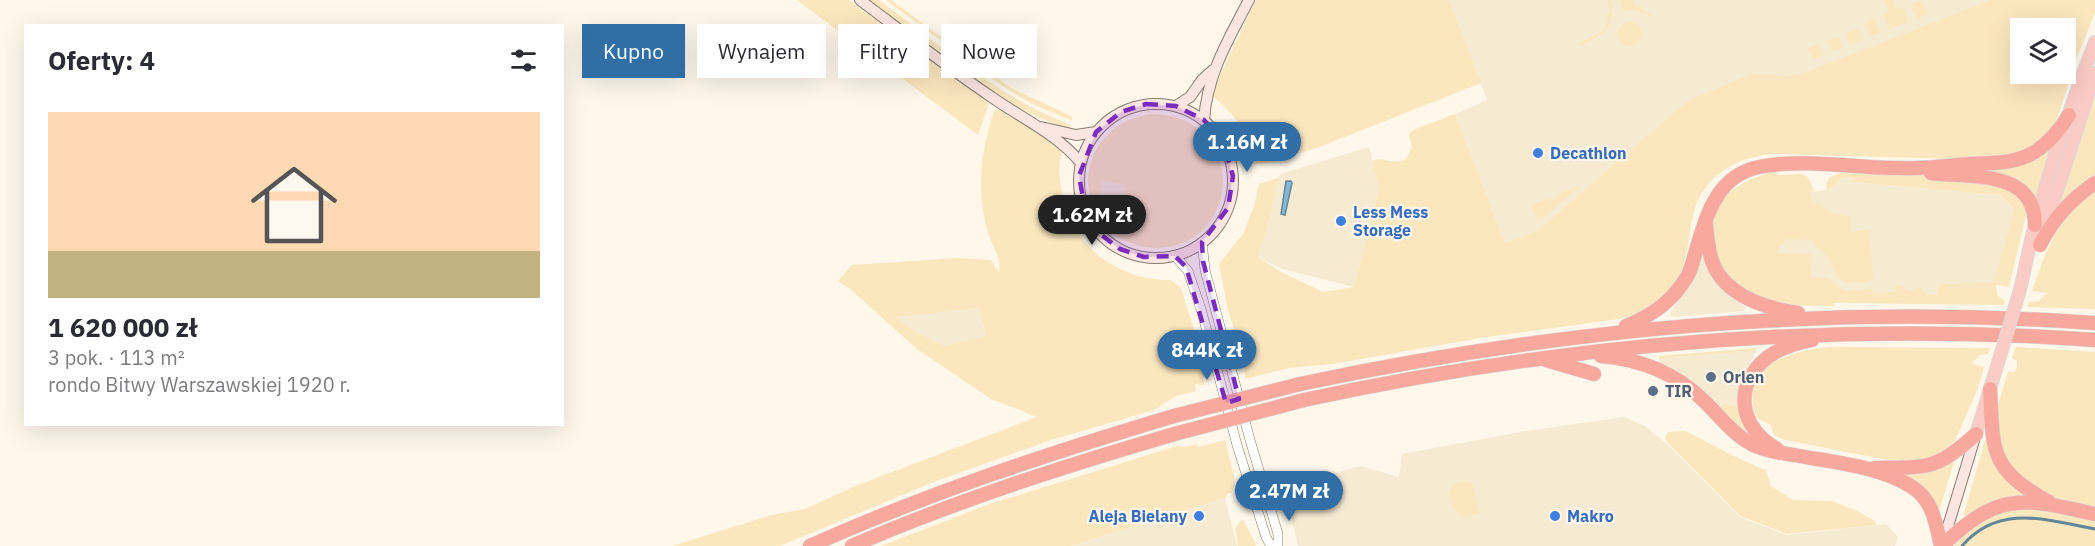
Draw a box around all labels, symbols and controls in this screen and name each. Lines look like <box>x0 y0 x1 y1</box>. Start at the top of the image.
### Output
map controls <box>2010 18 2076 84</box>
button: layers <box>2010 18 2076 84</box>
chip: Kupno <box>582 24 685 78</box>
chip: Wynajem <box>697 24 826 78</box>
chip: Filtry <box>838 24 929 78</box>
chip: Nowe <box>941 24 1037 78</box>
text: Oferty: 4 <box>48 43 155 77</box>
icon: filters <box>507 44 540 77</box>
pin: 1.16M zł <box>1185 122 1309 173</box>
text: 1.16M zł <box>1207 128 1287 155</box>
place label: Decathlon <box>1550 143 1627 163</box>
marker: Decathlon <box>1531 146 1545 160</box>
icon: home <box>240 151 348 259</box>
pin: 1.62M zł <box>1030 195 1154 246</box>
text: 1.62M zł <box>1052 201 1132 228</box>
place label: Less Mess Storage <box>1353 202 1428 240</box>
marker: Less Mess Storage <box>1334 214 1348 228</box>
text: 1 620 000 zł <box>48 310 197 344</box>
pin: 844K zł <box>1152 330 1262 381</box>
text: 844K zł <box>1171 336 1243 363</box>
text: 3 pok. · 113 m² <box>48 344 185 371</box>
place label: Orlen <box>1723 367 1764 387</box>
marker: Orlen <box>1704 370 1718 384</box>
text: rondo Bitwy Warszawskiej 1920 r. <box>48 371 351 398</box>
place label: TIR <box>1665 381 1692 401</box>
marker: TIR <box>1646 384 1660 398</box>
pin: 2.47M zł <box>1227 471 1351 522</box>
text: 2.47M zł <box>1249 477 1329 504</box>
place label: Aleja Bielany <box>1089 506 1187 526</box>
place label: Makro <box>1567 506 1614 526</box>
marker: Aleja Bielany <box>1192 509 1206 523</box>
marker: Makro <box>1548 509 1562 523</box>

